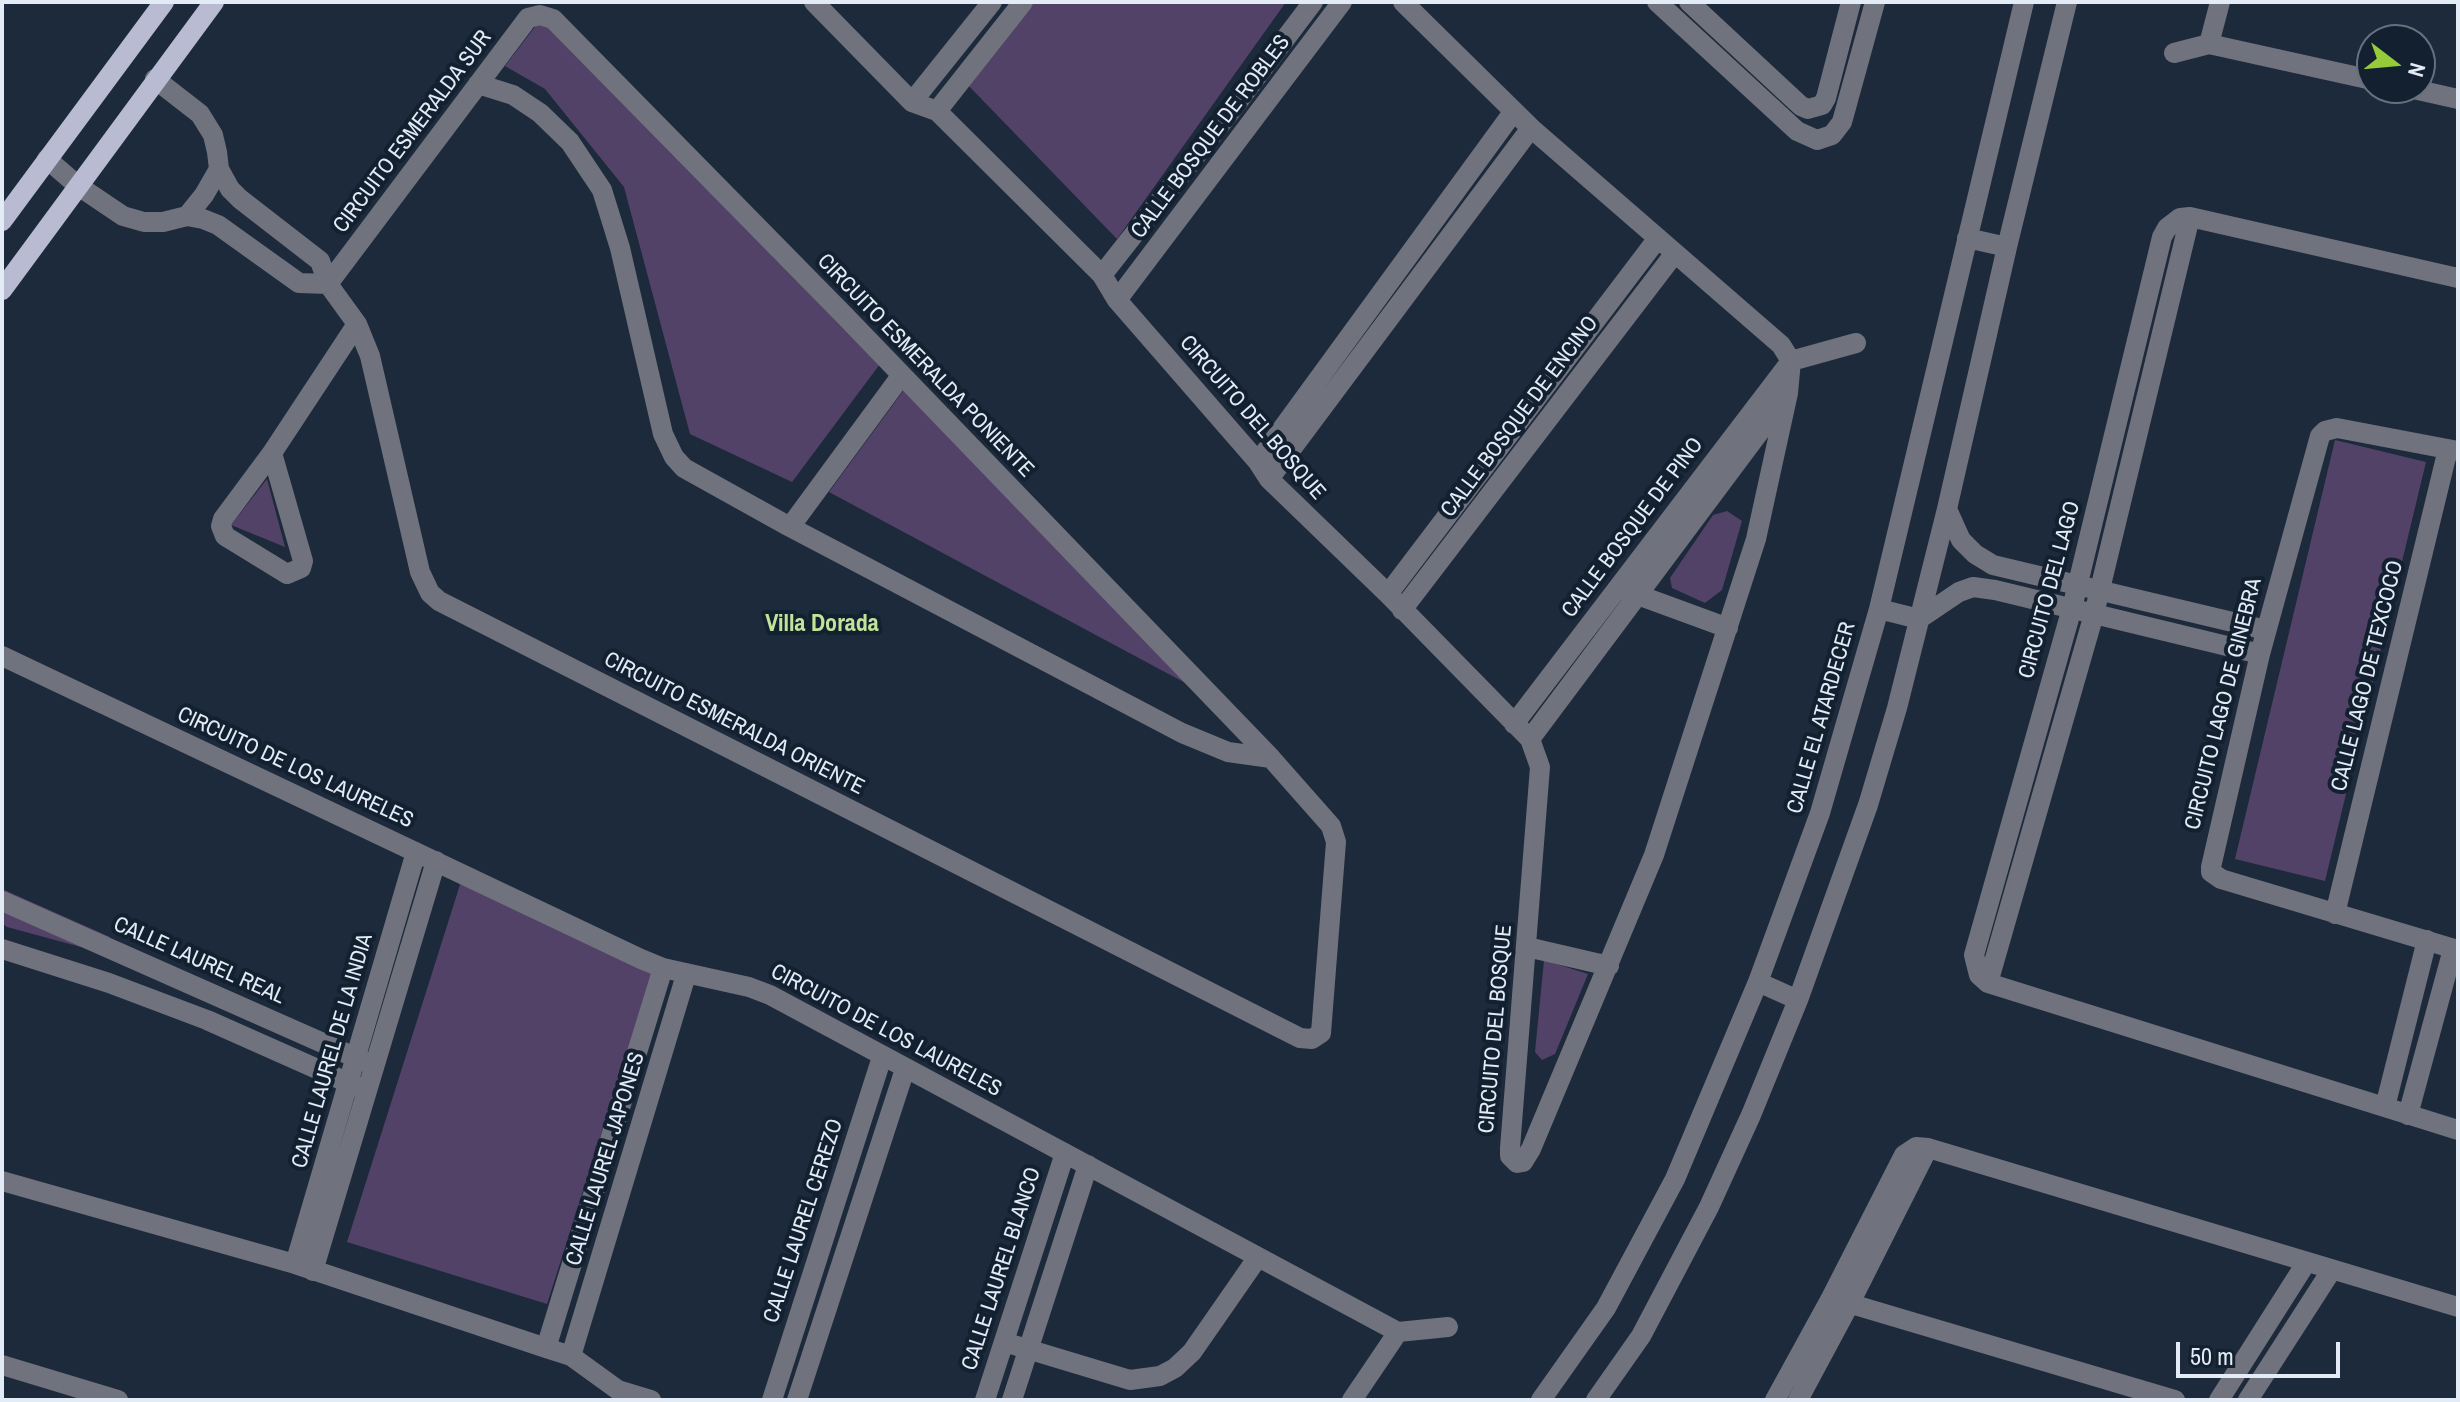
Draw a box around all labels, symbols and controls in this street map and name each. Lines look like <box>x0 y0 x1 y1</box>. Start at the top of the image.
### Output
north arrow <box>2356 24 2436 104</box>
street label: CIRCUITO ESMERALDA SUR <box>328 26 498 238</box>
street label: CALLE BOSQUE DE ROBLES <box>1126 30 1296 244</box>
text: N <box>2401 60 2433 80</box>
street label: CIRCUITO ESMERALDA PONIENTE <box>811 249 1039 483</box>
street label: CALLE BOSQUE DE ENCINO <box>1436 311 1604 523</box>
street label: CIRCUITO DEL BOSQUE <box>1173 330 1331 506</box>
street label: CALLE BOSQUE DE PINO <box>1557 433 1709 623</box>
street label: CIRCUITO DEL LAGO <box>2014 499 2086 681</box>
street label: CALLE LAGO DE TEXCOCO <box>2327 558 2409 794</box>
street label: CIRCUITO LAGO DE GINEBRA <box>2180 575 2268 833</box>
district label: Villa Dorada <box>765 611 879 639</box>
street label: CALLE EL ATARDECER <box>1782 619 1862 817</box>
street label: CIRCUITO ESMERALDA ORIENTE <box>600 647 868 801</box>
street label: CIRCUITO DE LOS LAURELES <box>173 702 417 834</box>
street label: CALLE LAUREL REAL <box>109 911 289 1011</box>
street label: CIRCUITO DEL BOSQUE <box>1474 924 1518 1134</box>
street label: CALLE LAUREL DE LA INDIA <box>287 931 379 1171</box>
street label: CIRCUITO DE LOS LAURELES <box>766 959 1006 1103</box>
street label: CALLE LAUREL JAPONES <box>561 1049 651 1269</box>
street label: CALLE LAUREL CEREZO <box>759 1116 849 1326</box>
street label: CALLE LAUREL BLANCO <box>957 1164 1047 1374</box>
scale bar <box>2180 1326 2344 1376</box>
text: 50 m <box>2190 1340 2234 1372</box>

